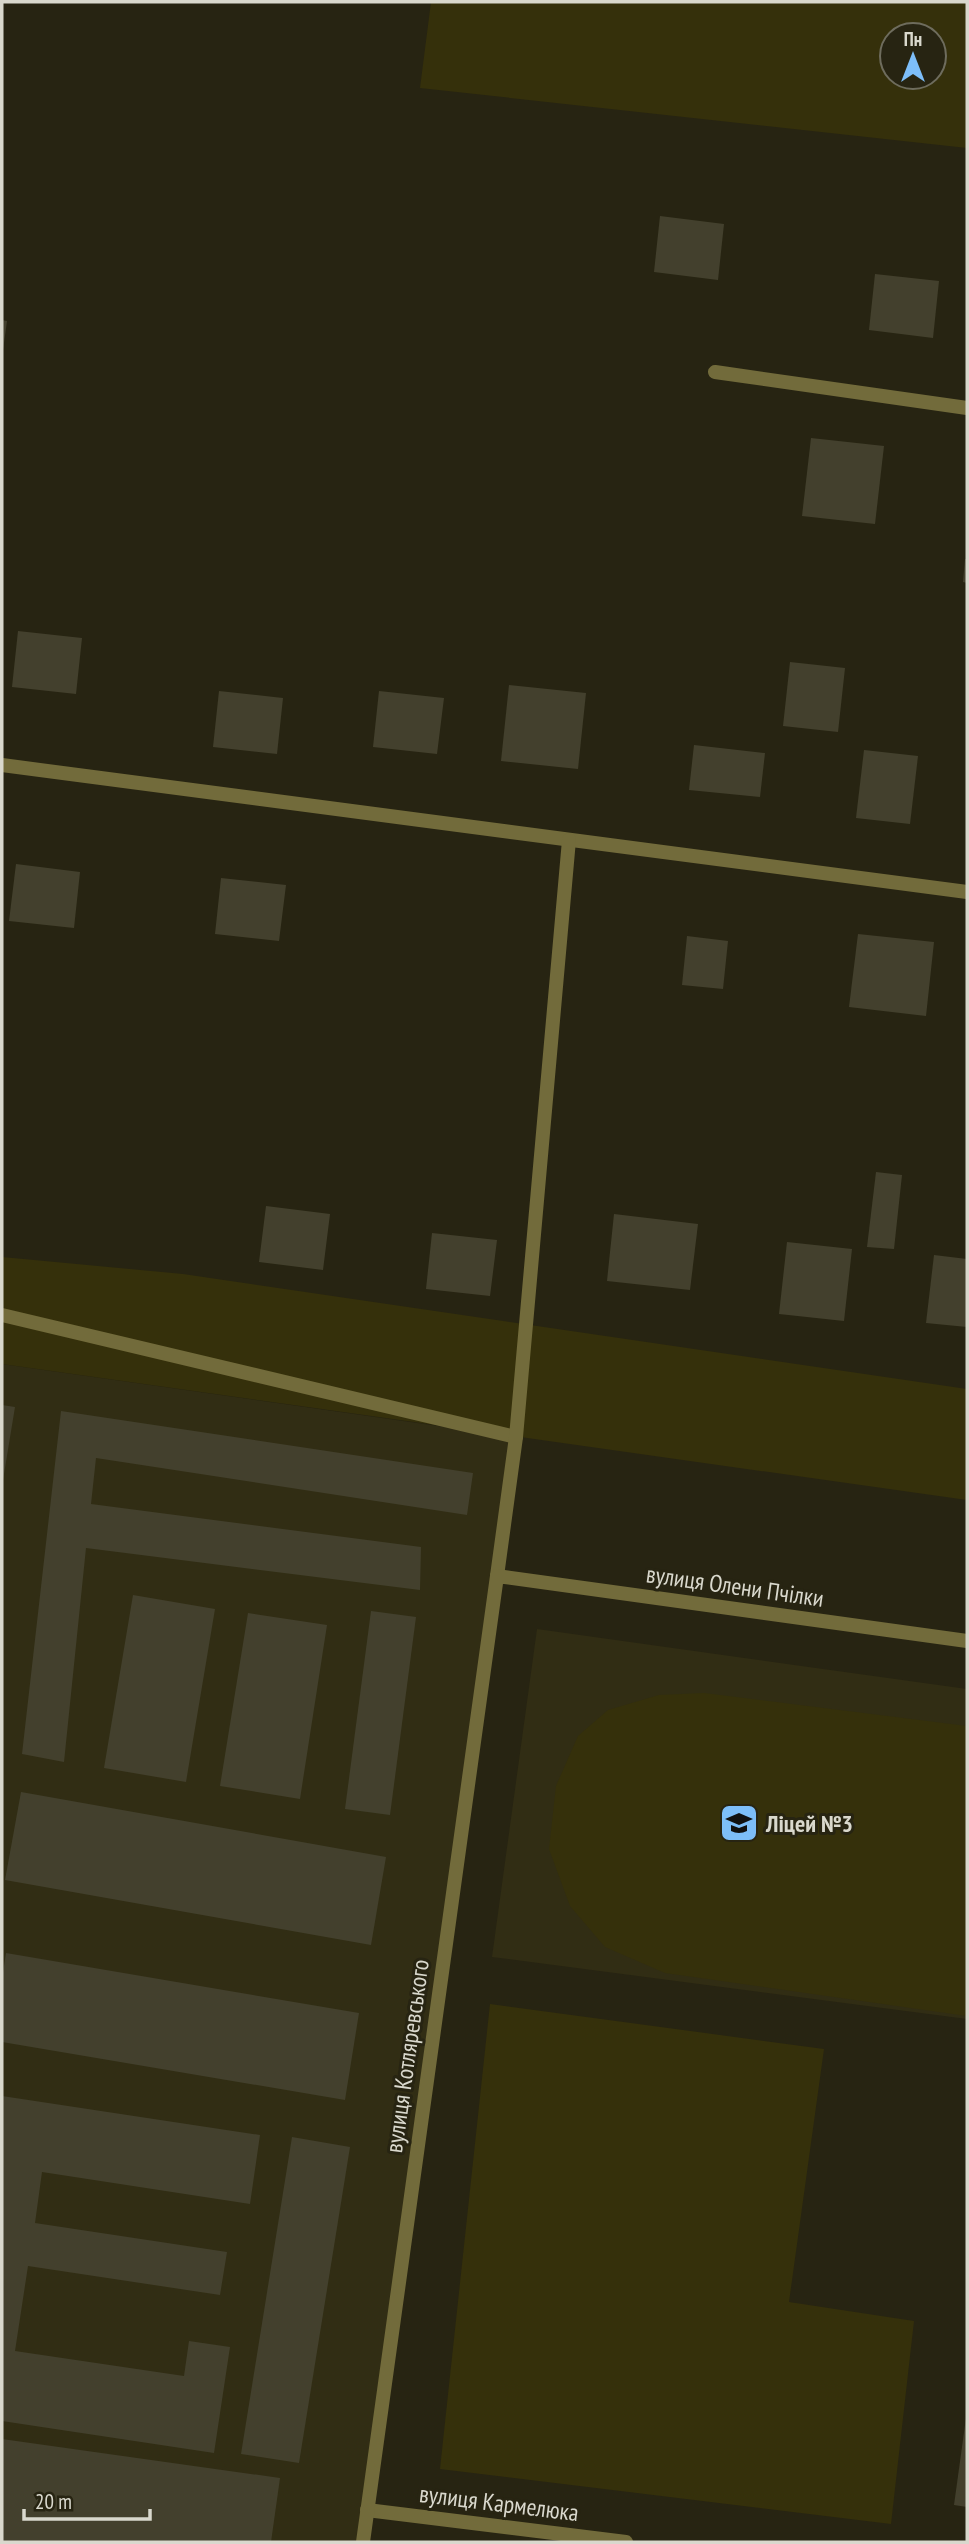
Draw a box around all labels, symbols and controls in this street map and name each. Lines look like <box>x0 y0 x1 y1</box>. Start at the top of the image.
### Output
north arrow <box>878 21 948 91</box>
text: Пн <box>904 27 922 51</box>
street label: вулиця Олени Пчілки <box>644 1558 826 1614</box>
school or university icon: Ліцей №3 <box>718 1802 760 1844</box>
place label: Ліцей №3 <box>765 1808 853 1839</box>
street label: вулиця Котляревського <box>378 1957 436 2155</box>
scale bar <box>24 2478 150 2522</box>
street label: вулиця Кармелюка <box>418 2478 580 2528</box>
text: 20 m <box>35 2488 72 2515</box>

